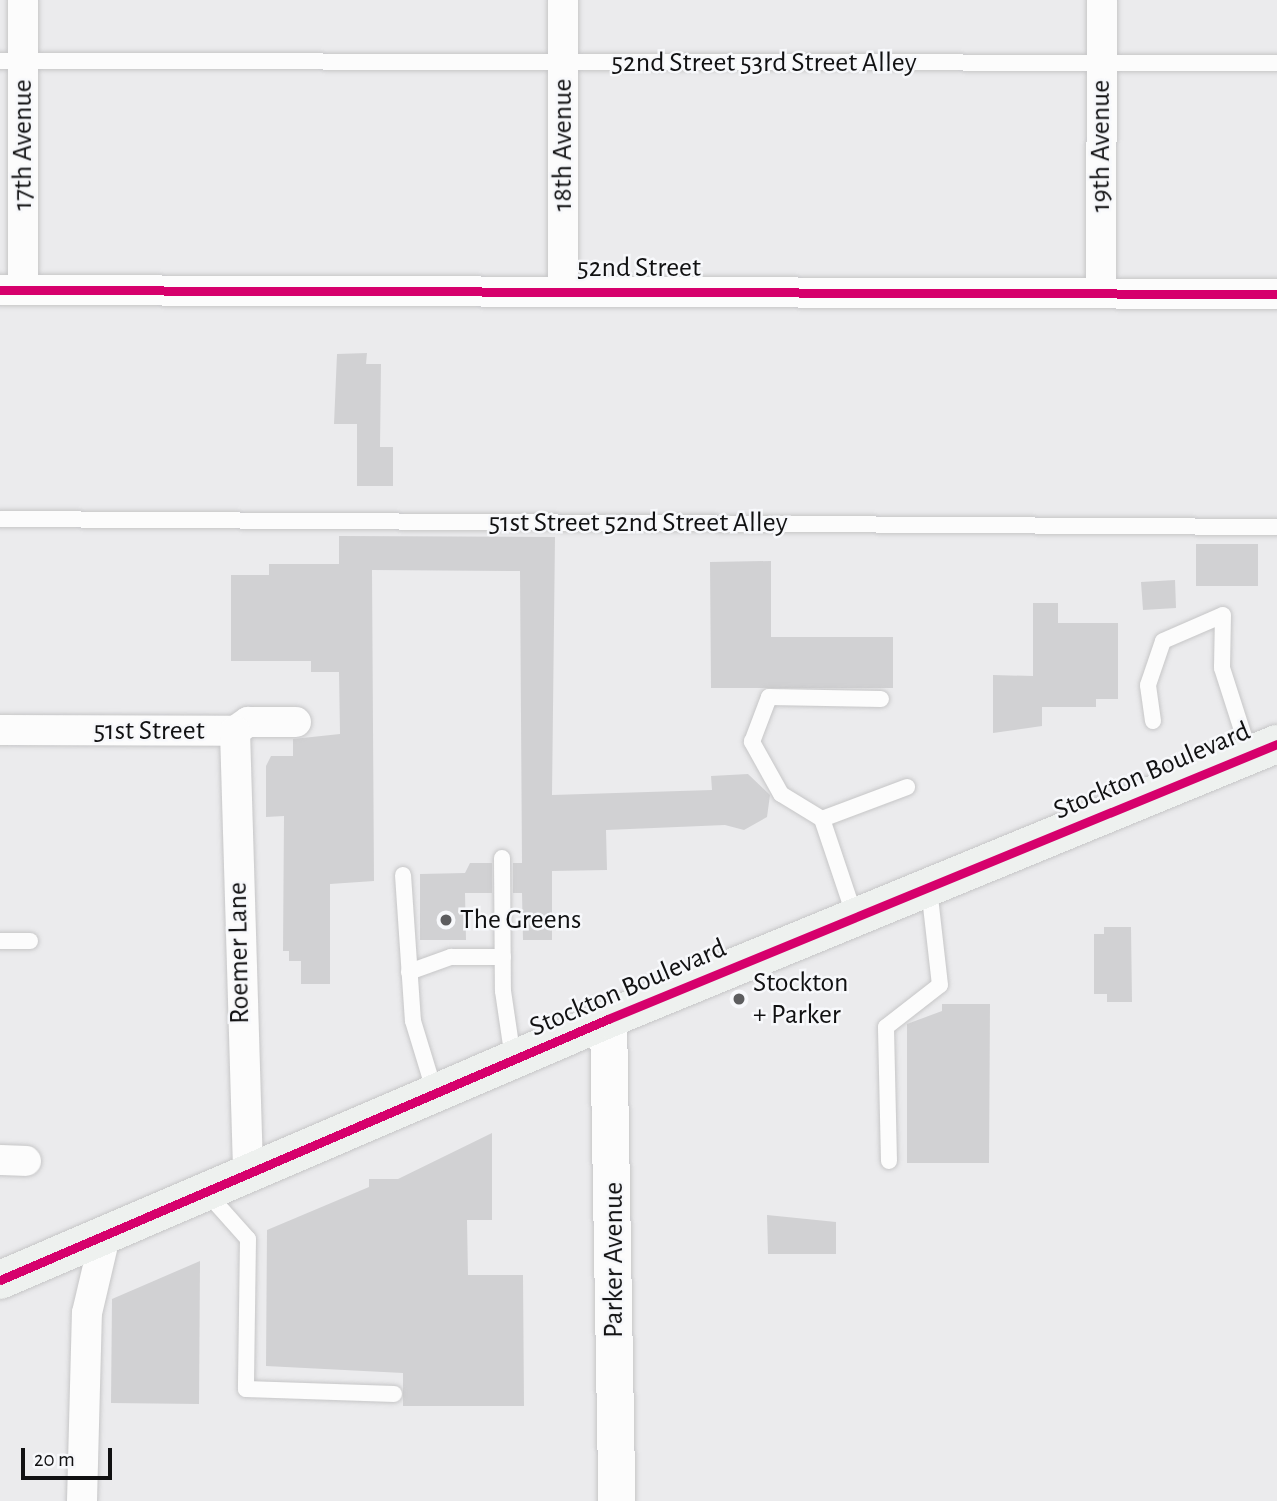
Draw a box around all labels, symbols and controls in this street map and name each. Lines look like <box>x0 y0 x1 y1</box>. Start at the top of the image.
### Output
street label: 52nd Street 53rd Street Alley <box>611 46 917 80</box>
street label: 17th Avenue <box>6 79 40 211</box>
street label: 18th Avenue <box>546 79 580 211</box>
street label: 19th Avenue <box>1084 80 1118 212</box>
street label: 52nd Street <box>577 251 701 285</box>
street label: 51st Street 52nd Street Alley <box>488 506 788 540</box>
street label: 51st Street <box>93 714 205 748</box>
street label: Stockton Boulevard <box>1049 714 1255 828</box>
street label: Roemer Lane <box>221 882 257 1024</box>
place label: The Greens <box>460 903 581 937</box>
marker: The Greens <box>438 912 454 928</box>
street label: Stockton Boulevard <box>525 931 731 1045</box>
place label: Stockton + Parker <box>753 966 849 1032</box>
marker: Stockton + Parker <box>731 991 747 1007</box>
street label: Parker Avenue <box>597 1182 631 1338</box>
scale bar <box>24 1434 116 1478</box>
text: 20 m <box>34 1449 75 1470</box>

